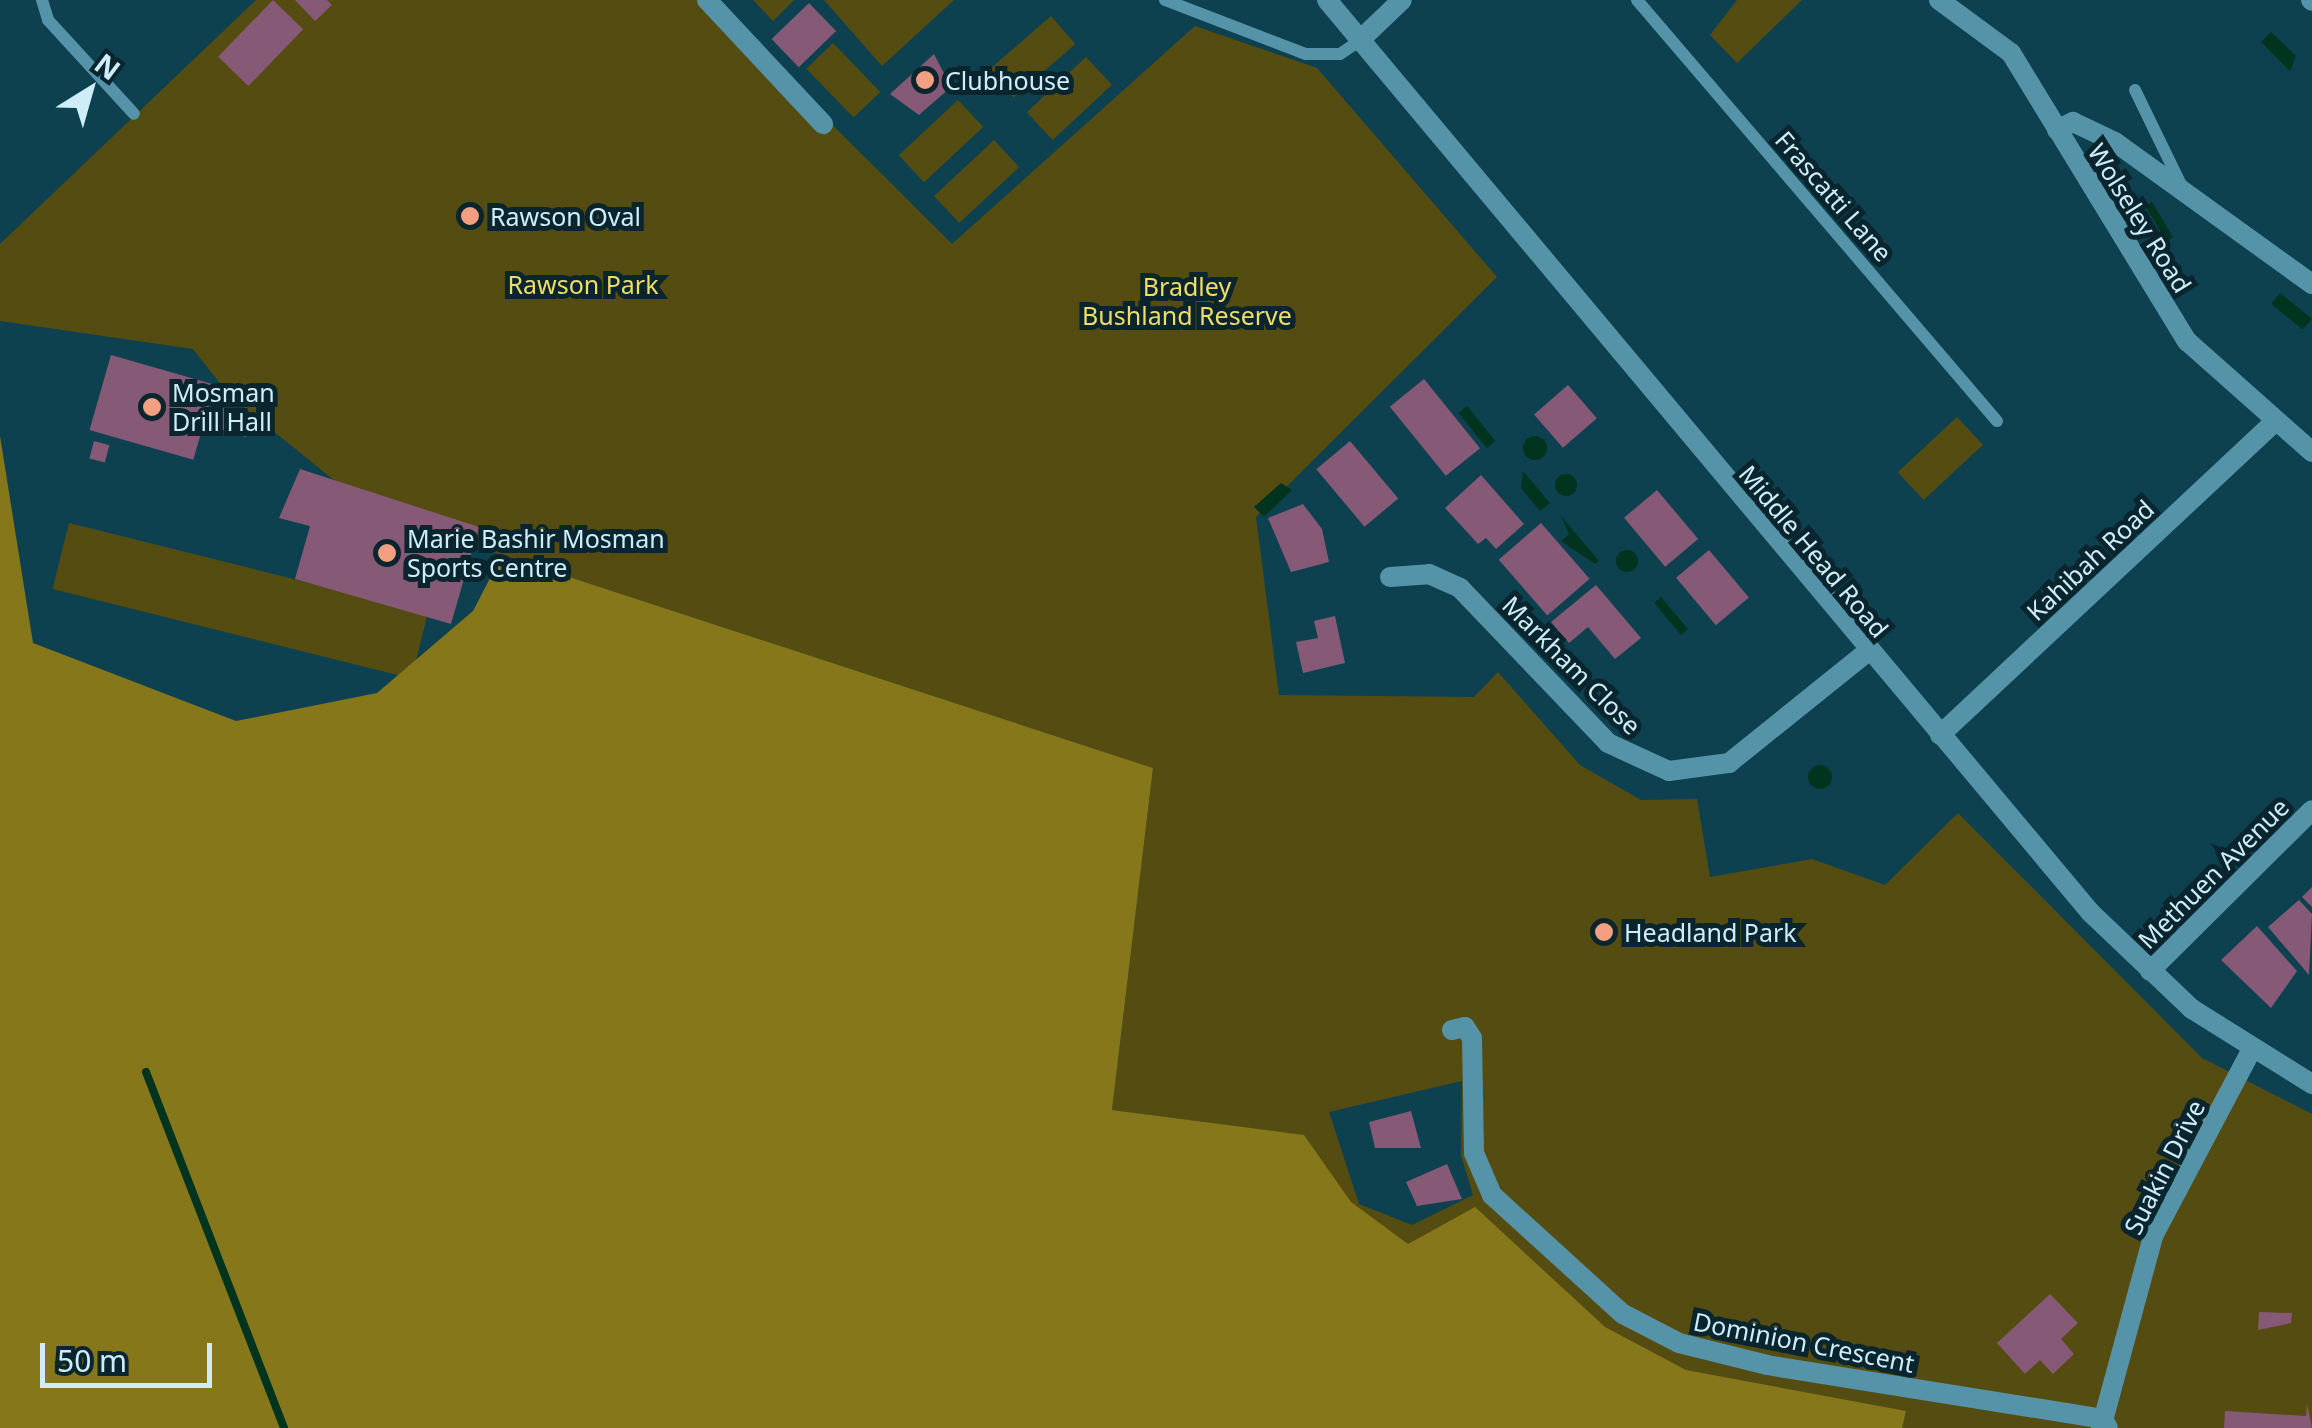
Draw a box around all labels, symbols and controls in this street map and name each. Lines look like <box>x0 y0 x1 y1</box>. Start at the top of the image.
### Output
north arrow <box>40 40 140 140</box>
text: N <box>88 44 129 88</box>
place label: Clubhouse <box>945 65 1070 95</box>
marker: Clubhouse <box>914 69 936 91</box>
street label: Frascatti Lane <box>1769 125 1899 267</box>
street label: Wolseley Road <box>2082 138 2198 298</box>
place label: Rawson Oval <box>490 201 641 231</box>
marker: Rawson Oval <box>459 205 481 227</box>
park label: Rawson Park <box>507 269 659 299</box>
park label: Bradley Bushland Reserve <box>1082 272 1292 331</box>
place label: Mosman Drill Hall <box>172 378 275 437</box>
marker: Mosman Drill Hall <box>141 396 163 418</box>
street label: Middle Head Road <box>1733 459 1895 643</box>
street label: Kahibah Road <box>2020 494 2160 626</box>
place label: Marie Bashir Mosman Sports Centre <box>407 524 665 583</box>
marker: Marie Bashir Mosman Sports Centre <box>376 542 398 564</box>
street label: Markham Close <box>1497 590 1647 740</box>
street label: Methuen Avenue <box>2131 791 2295 955</box>
place label: Headland Park <box>1624 917 1797 947</box>
marker: Headland Park <box>1593 921 1615 943</box>
street label: Suakin Drive <box>2117 1095 2211 1239</box>
street label: Dominion Crescent <box>1691 1306 1917 1378</box>
scale bar <box>45 1323 218 1385</box>
text: 50 m <box>57 1340 127 1381</box>

